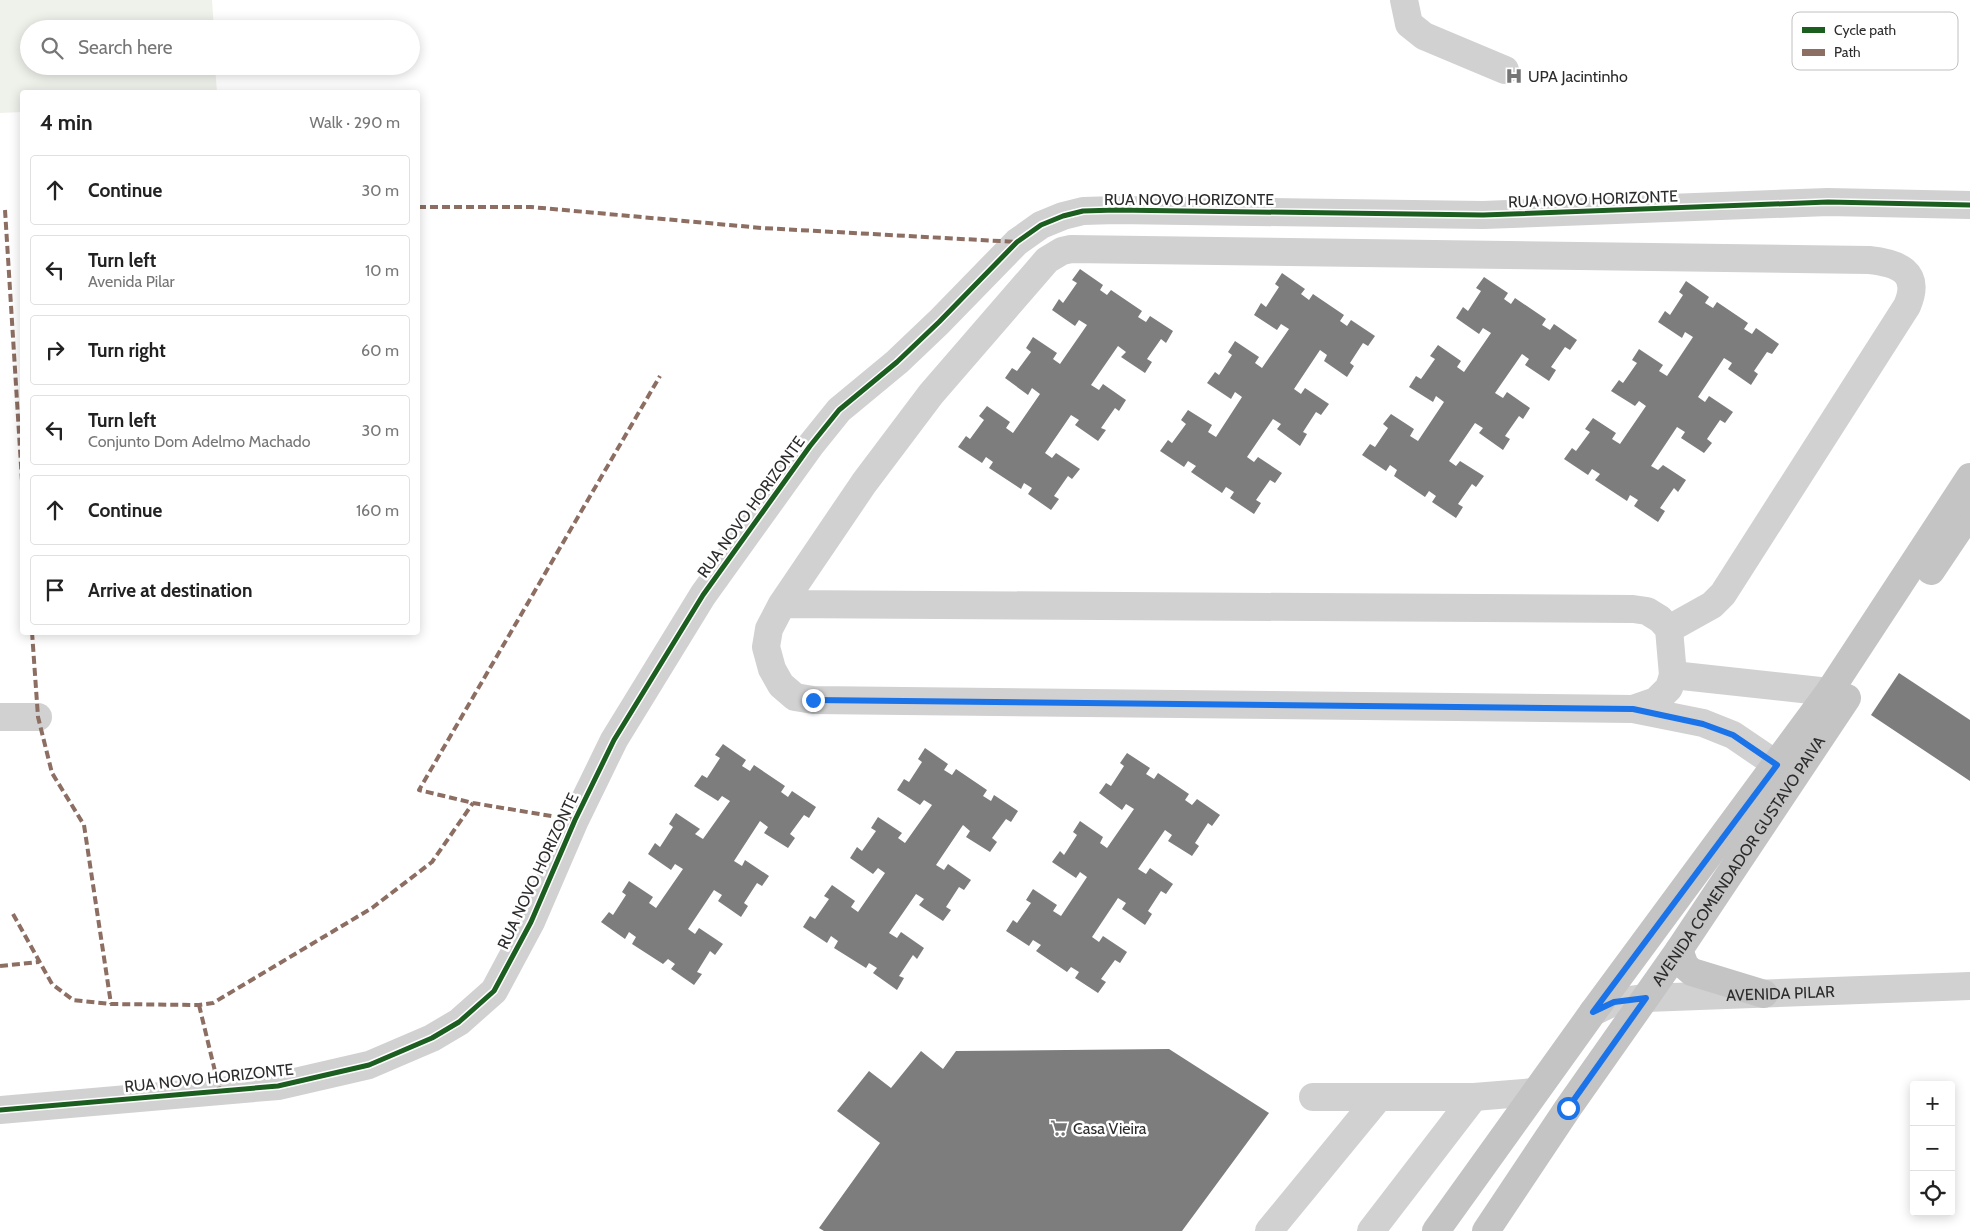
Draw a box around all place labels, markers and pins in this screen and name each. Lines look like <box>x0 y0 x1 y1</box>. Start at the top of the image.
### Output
hospital icon: UPA Jacintinho <box>1504 66 1524 86</box>
place label: UPA Jacintinho <box>1528 67 1628 86</box>
supermarket icon: Casa Vieira <box>1049 1118 1069 1138</box>
place label: Casa Vieira <box>1073 1119 1147 1138</box>

